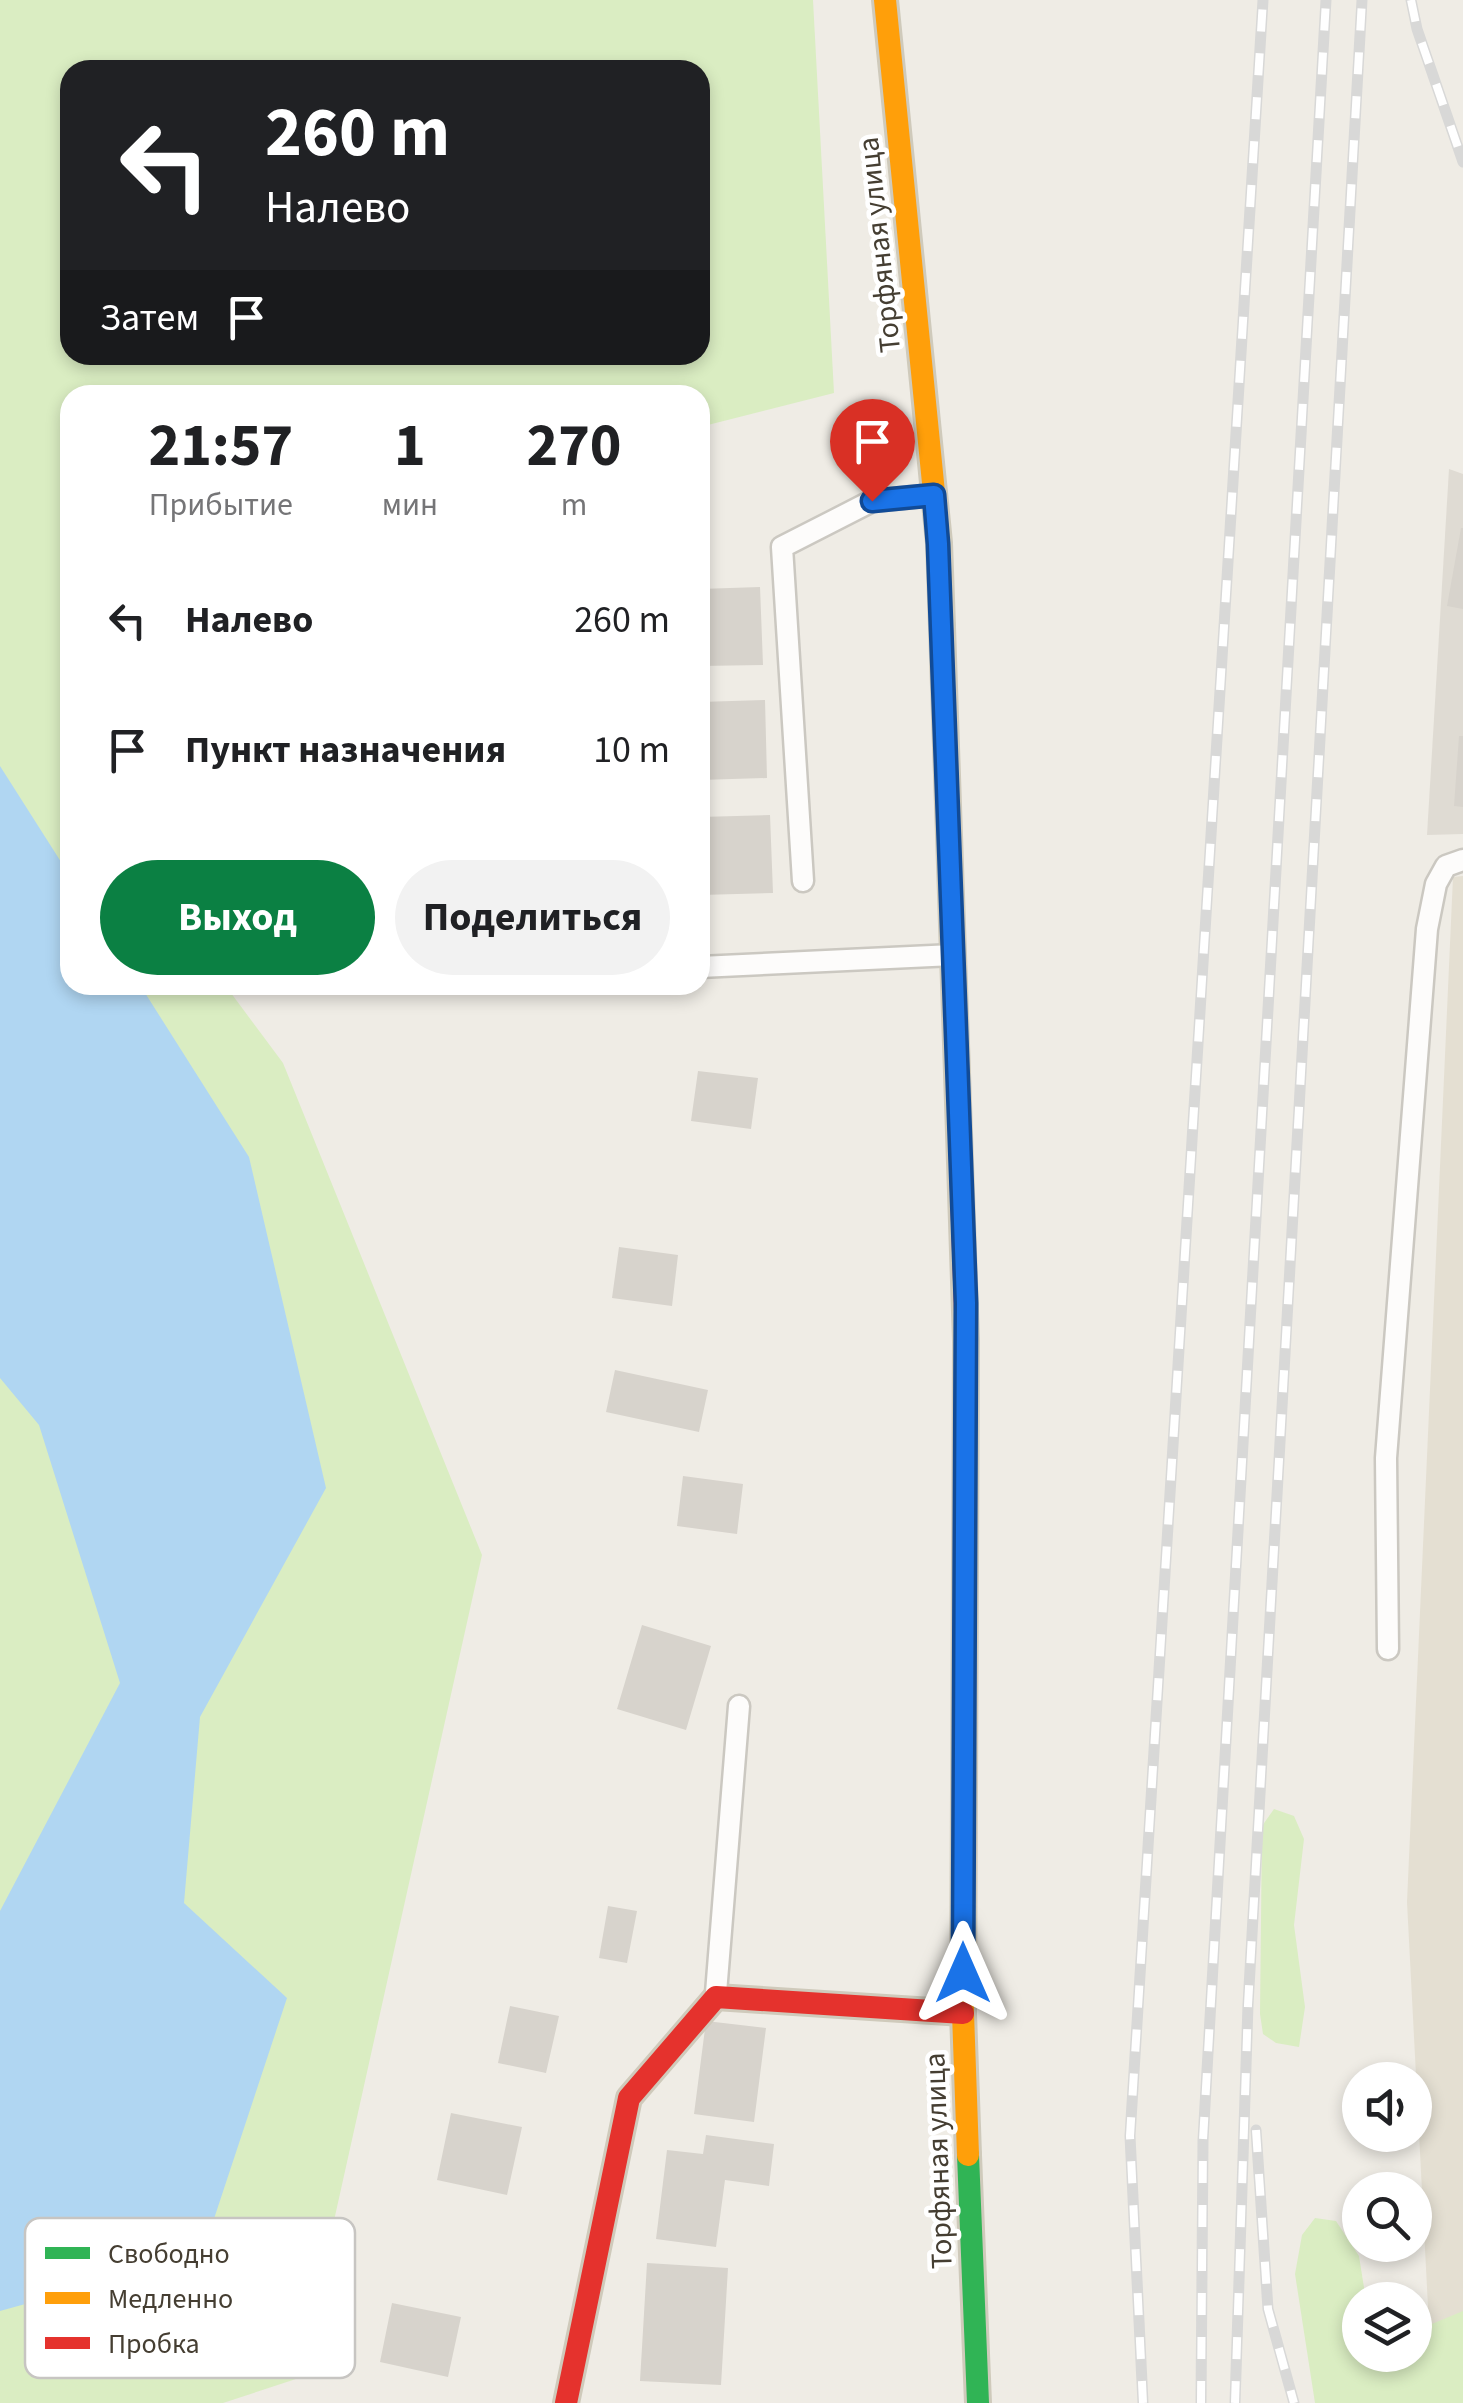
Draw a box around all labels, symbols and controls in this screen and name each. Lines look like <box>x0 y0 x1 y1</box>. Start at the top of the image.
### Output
text: 260 m <box>265 83 450 183</box>
icon: left <box>100 100 230 230</box>
street label: Торфяная улица <box>847 135 912 355</box>
text: Налево <box>265 176 411 240</box>
icon: arrive <box>219 290 274 345</box>
text: Затем <box>100 291 199 345</box>
pin <box>830 399 915 502</box>
text: 21:57 <box>148 404 293 489</box>
text: 1 <box>394 404 426 489</box>
text: 270 <box>526 404 622 489</box>
icon: arrive <box>845 414 900 469</box>
text: Прибытие <box>149 482 293 528</box>
text: мин <box>382 482 438 528</box>
text: m <box>561 482 587 528</box>
icon: left <box>100 593 155 648</box>
text: Налево <box>185 593 313 647</box>
text: 260 m <box>574 593 670 647</box>
icon: arrive <box>100 723 155 778</box>
text: Пункт назначения <box>185 723 506 777</box>
text: 10 m <box>593 723 670 777</box>
button: Выход <box>100 860 375 975</box>
button: Поделиться <box>395 860 670 975</box>
position arrow <box>911 1921 1015 2025</box>
street label: Торфяная улица <box>913 2052 964 2270</box>
map controls <box>1342 2062 1432 2372</box>
button: sound <box>1342 2062 1432 2152</box>
button: search <box>1342 2172 1432 2262</box>
legend <box>25 2218 355 2378</box>
text: Свободно <box>108 2234 230 2274</box>
text: Медленно <box>108 2279 233 2319</box>
button: layers <box>1342 2282 1432 2372</box>
text: Пробка <box>108 2324 200 2364</box>

